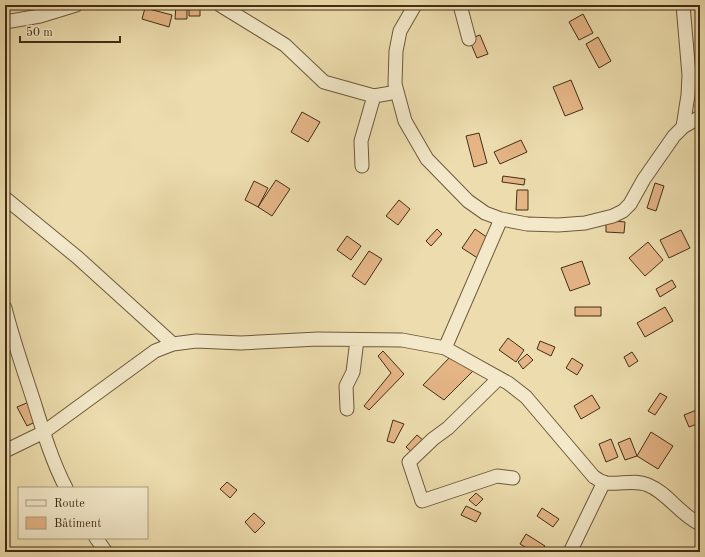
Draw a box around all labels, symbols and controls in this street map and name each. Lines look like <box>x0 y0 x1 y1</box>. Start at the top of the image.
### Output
scale bar <box>20 18 120 44</box>
text: 50 m <box>26 26 53 39</box>
legend <box>18 487 148 539</box>
text: Route <box>54 498 85 510</box>
text: Bâtiment <box>54 518 101 530</box>

